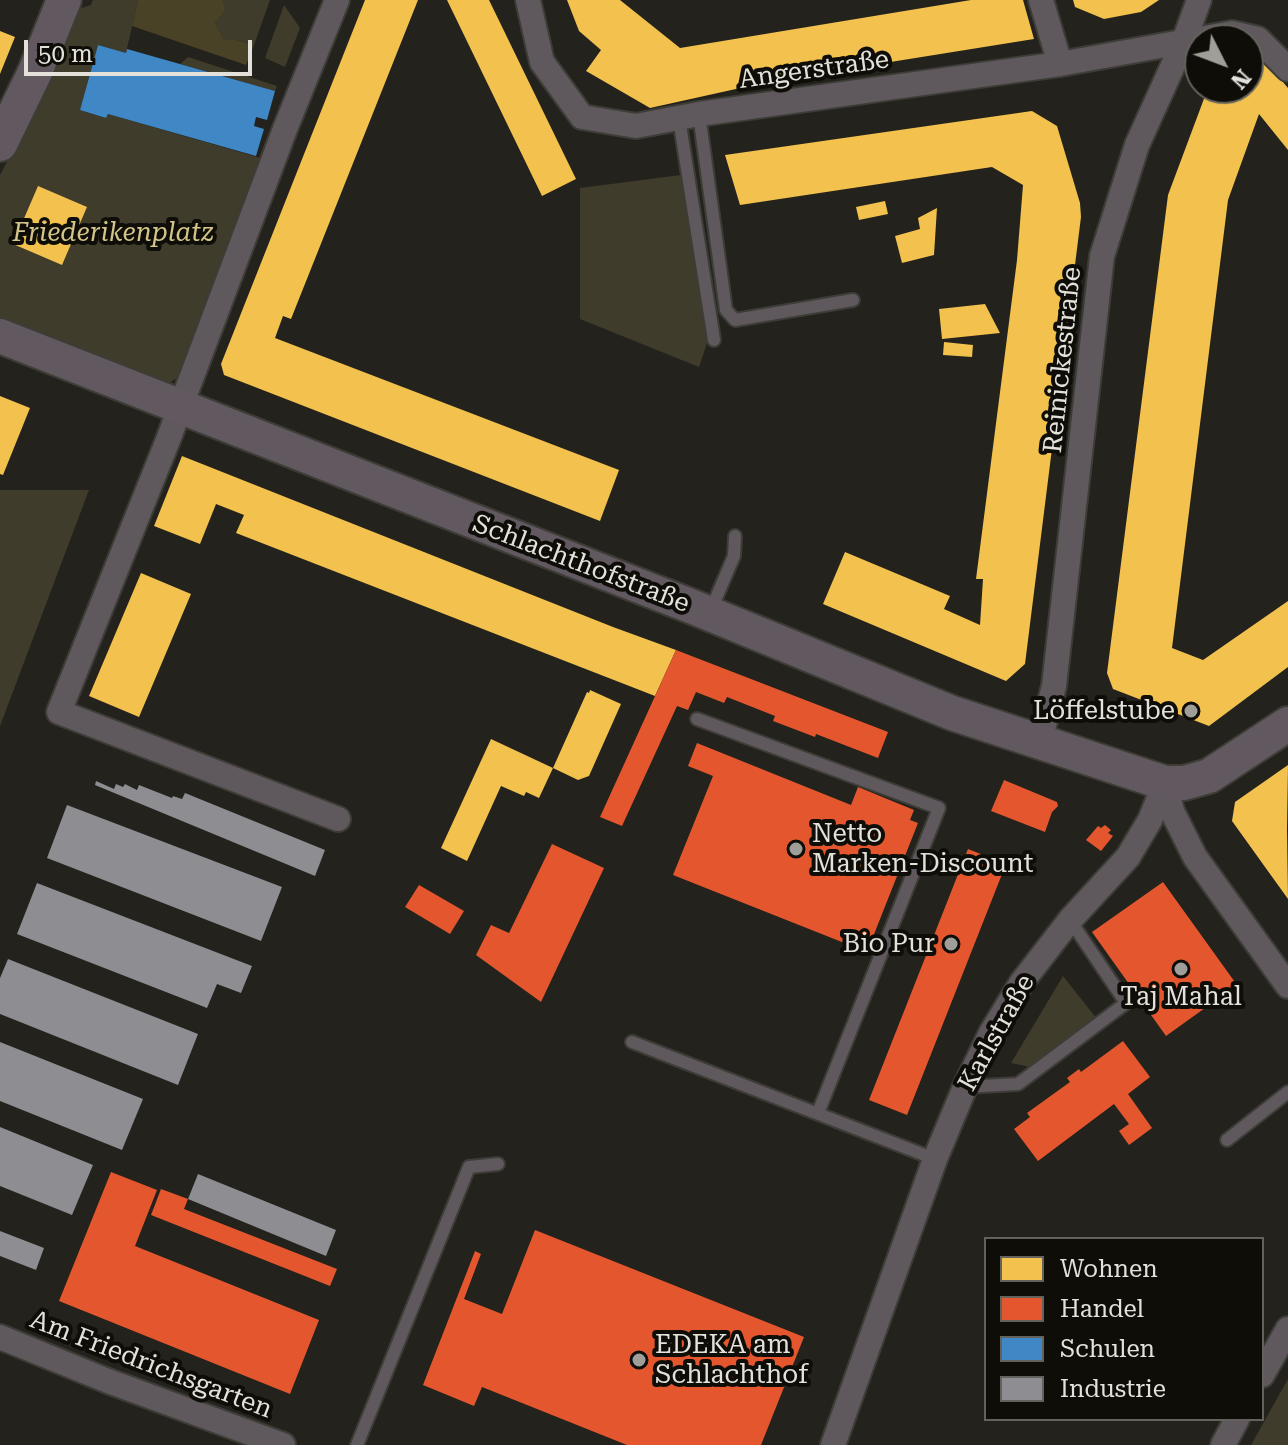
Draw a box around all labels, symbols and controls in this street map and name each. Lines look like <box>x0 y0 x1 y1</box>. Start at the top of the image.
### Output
scale bar <box>28 24 256 74</box>
north arrow <box>1184 24 1264 104</box>
text: 50 m <box>38 40 93 68</box>
street label: Angerstraße <box>737 44 891 96</box>
text: N <box>1226 64 1256 94</box>
park label: Friederikenplatz <box>12 217 214 249</box>
street label: Reinickestraße <box>1038 265 1088 455</box>
street label: Schlachthofstraße <box>468 508 694 620</box>
place label: Löffelstube <box>1033 695 1175 727</box>
marker: Löffelstube <box>1182 702 1200 720</box>
place label: Netto Marken-Discount <box>812 818 1033 880</box>
marker: Netto Marken-Discount <box>787 840 805 858</box>
place label: Bio Pur <box>843 928 935 960</box>
marker: Bio Pur <box>942 935 960 953</box>
marker: Taj Mahal <box>1172 960 1190 978</box>
street label: Karlstraße <box>952 969 1042 1097</box>
place label: Taj Mahal <box>1120 981 1242 1013</box>
legend <box>984 1237 1264 1421</box>
text: Wohnen <box>1060 1255 1158 1283</box>
text: Handel <box>1060 1295 1144 1323</box>
street label: Am Friedrichsgarten <box>26 1304 276 1426</box>
place label: EDEKA am Schlachthof <box>655 1329 808 1390</box>
text: Schulen <box>1060 1335 1155 1363</box>
marker: EDEKA am Schlachthof <box>630 1351 648 1369</box>
text: Industrie <box>1060 1375 1166 1403</box>

